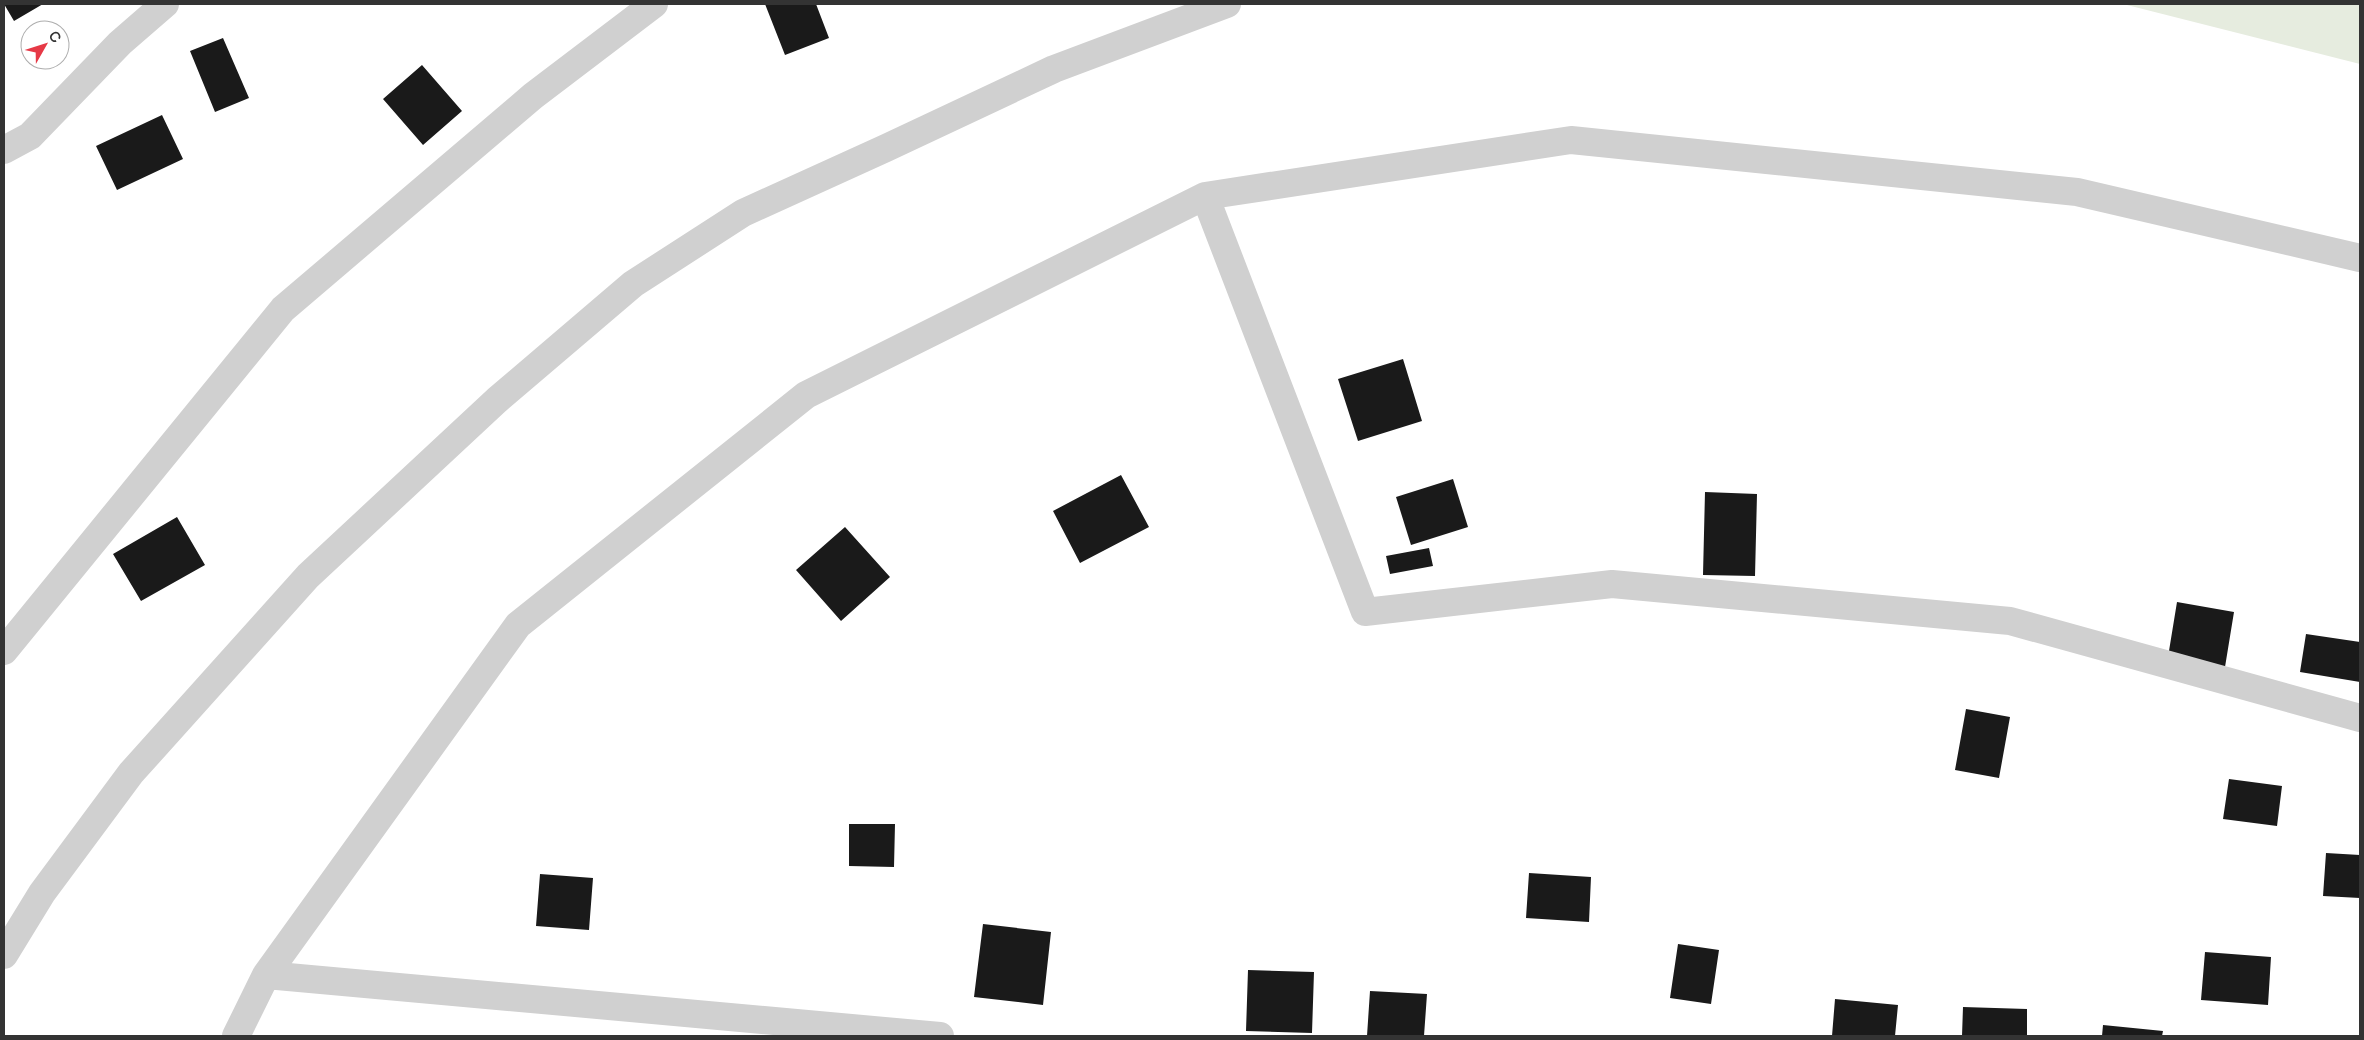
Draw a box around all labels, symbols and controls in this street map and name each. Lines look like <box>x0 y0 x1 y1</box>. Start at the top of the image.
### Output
north arrow <box>20 20 70 70</box>
text: С <box>45 27 66 47</box>

